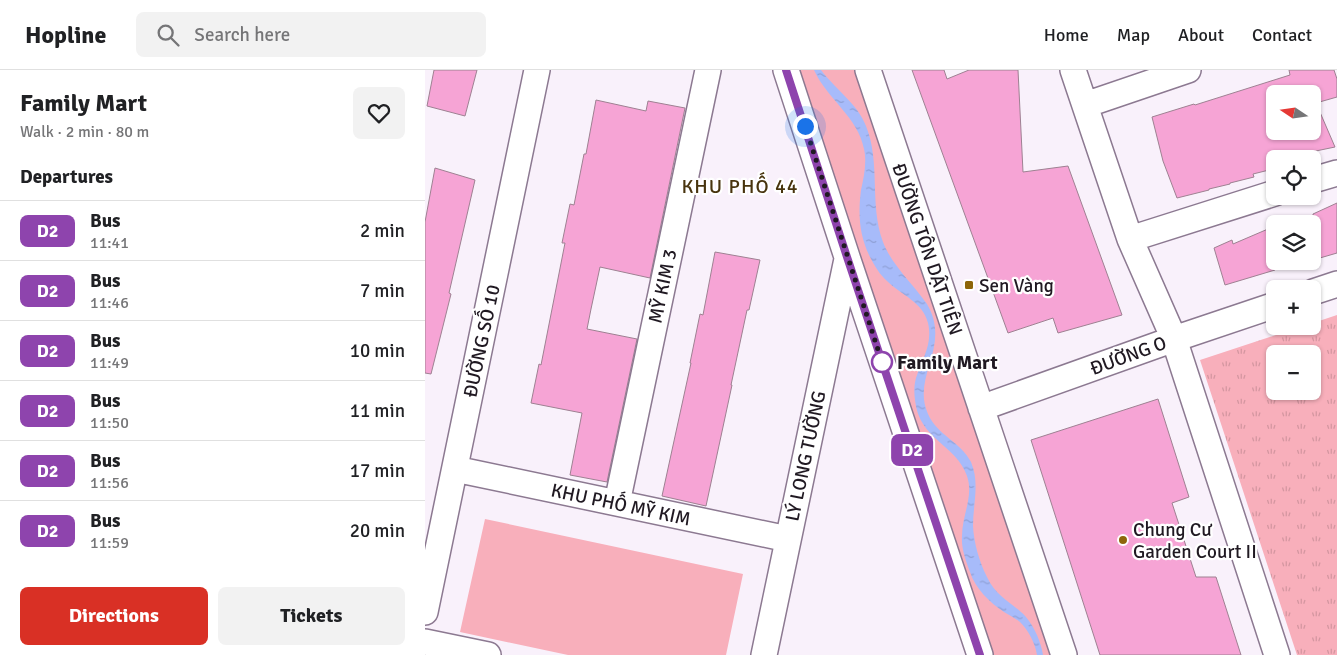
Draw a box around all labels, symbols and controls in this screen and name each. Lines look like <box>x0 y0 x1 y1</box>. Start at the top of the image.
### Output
search box <box>136 12 486 57</box>
text: Hopline <box>25 20 106 50</box>
icon: search <box>154 21 182 49</box>
text: Search here <box>194 23 290 47</box>
text: Home <box>1044 24 1089 46</box>
text: Map <box>1117 24 1150 46</box>
text: About <box>1178 24 1224 46</box>
text: Contact <box>1252 24 1312 46</box>
north arrow <box>1266 85 1321 140</box>
map controls <box>1266 85 1321 400</box>
button: heart <box>353 87 405 139</box>
text: Family Mart <box>20 88 147 118</box>
your location <box>793 114 818 139</box>
text: Walk · 2 min · 80 m <box>20 122 149 142</box>
button: locate <box>1266 150 1321 205</box>
street label: ĐƯỜNG TÔN DẬT TIÊN <box>886 160 968 338</box>
text: Departures <box>20 165 113 189</box>
district label: KHU PHỐ 44 <box>681 172 799 199</box>
text: Bus <box>90 209 121 233</box>
button: layers <box>1266 215 1321 270</box>
text: 2 min <box>360 219 405 243</box>
text: D2 <box>37 220 58 242</box>
text: 11:41 <box>90 233 129 253</box>
street label: MỸ KIM 3 <box>643 247 683 326</box>
text: Bus <box>90 269 121 293</box>
place label: Sen Vàng <box>979 274 1054 298</box>
text: 7 min <box>360 279 405 303</box>
marker: Sen Vàng <box>963 279 975 291</box>
text: D2 <box>37 280 58 302</box>
button: + <box>1266 280 1321 335</box>
street label: ĐƯỜNG SỐ 10 <box>455 282 506 400</box>
text: 11:46 <box>90 293 129 313</box>
text: Bus <box>90 329 121 353</box>
street label: ĐƯỜNG O <box>1087 331 1170 381</box>
text: 10 min <box>350 339 405 363</box>
text: D2 <box>37 340 58 362</box>
button: − <box>1266 345 1321 400</box>
marker: Family Mart <box>871 351 893 373</box>
place label: Family Mart <box>897 351 998 375</box>
text: 11:49 <box>90 353 129 373</box>
text: Bus <box>90 389 121 413</box>
street label: LÝ LONG TƯỜNG <box>780 389 832 524</box>
text: 11 min <box>350 399 405 423</box>
text: D2 <box>37 400 58 422</box>
text: 11:50 <box>90 413 129 433</box>
line badge: D2 <box>889 434 935 466</box>
text: D2 <box>901 439 923 461</box>
text: Bus <box>90 449 121 473</box>
text: 17 min <box>350 459 405 483</box>
text: D2 <box>37 460 58 482</box>
text: 11:56 <box>90 473 129 493</box>
street label: KHU PHỐ MỸ KIM <box>549 476 693 531</box>
text: Bus <box>90 509 121 533</box>
place label: Chung Cư Garden Court II <box>1133 518 1257 564</box>
text: 20 min <box>350 519 405 543</box>
text: D2 <box>37 520 58 542</box>
text: 11:59 <box>90 533 129 553</box>
marker: Chung Cư Garden Court II <box>1117 534 1129 546</box>
button: Directions <box>20 587 208 645</box>
button: Tickets <box>218 587 405 645</box>

